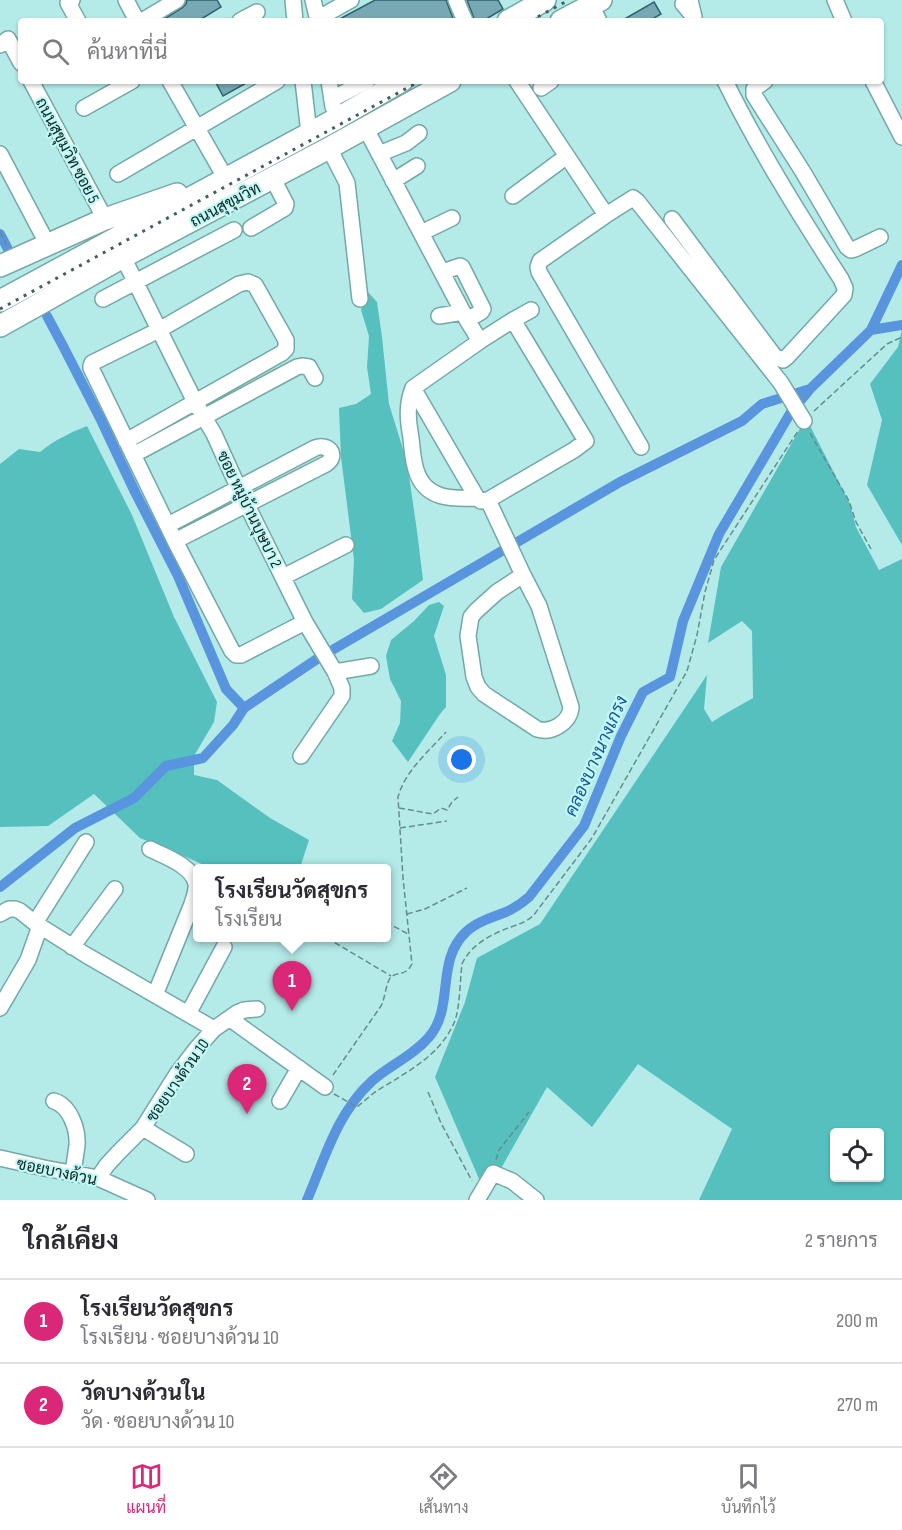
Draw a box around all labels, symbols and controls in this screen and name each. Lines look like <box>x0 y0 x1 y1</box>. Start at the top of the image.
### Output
search box <box>18 18 884 84</box>
icon: search <box>39 35 72 68</box>
text: ค้นหาที่นี่ <box>87 39 167 66</box>
street label: ถนนสุขุมวิท ซอย 5 <box>30 94 103 207</box>
street label: ถนนสุขุมวิท <box>187 178 265 233</box>
street label: ซอย หมู่บ้านบุษบา 2 <box>211 447 287 572</box>
water label: คลองบางนางเกรง <box>560 693 632 820</box>
your location <box>447 745 476 774</box>
popup <box>193 864 391 942</box>
text: โรงเรียนวัดสุขกร <box>216 878 368 905</box>
text: โรงเรียน <box>216 908 282 932</box>
pin: 1 <box>272 962 312 1011</box>
street label: ซอยบางด้วน 10 <box>141 1035 214 1126</box>
pin: 2 <box>228 1064 266 1114</box>
map controls <box>830 1128 884 1182</box>
button: locate <box>830 1128 884 1182</box>
street label: ซอยบางด้วน <box>15 1153 99 1190</box>
text: ใกล้เคียง <box>24 1226 119 1257</box>
text: 2 รายการ <box>805 1229 878 1253</box>
text: โรงเรียนวัดสุขกร <box>81 1296 233 1323</box>
text: 1 <box>40 1309 47 1333</box>
text: 200 m <box>836 1309 878 1333</box>
text: โรงเรียน · ซอยบางด้วน 10 <box>81 1326 279 1350</box>
text: วัดบางด้วนใน <box>81 1380 206 1407</box>
text: 2 <box>39 1393 48 1417</box>
text: 270 m <box>837 1393 878 1417</box>
text: วัด · ซอยบางด้วน 10 <box>81 1410 235 1434</box>
tab: แผนที่ <box>126 1460 166 1518</box>
tab: เส้นทาง <box>419 1460 469 1518</box>
tab: บันทึกไว้ <box>721 1460 776 1518</box>

